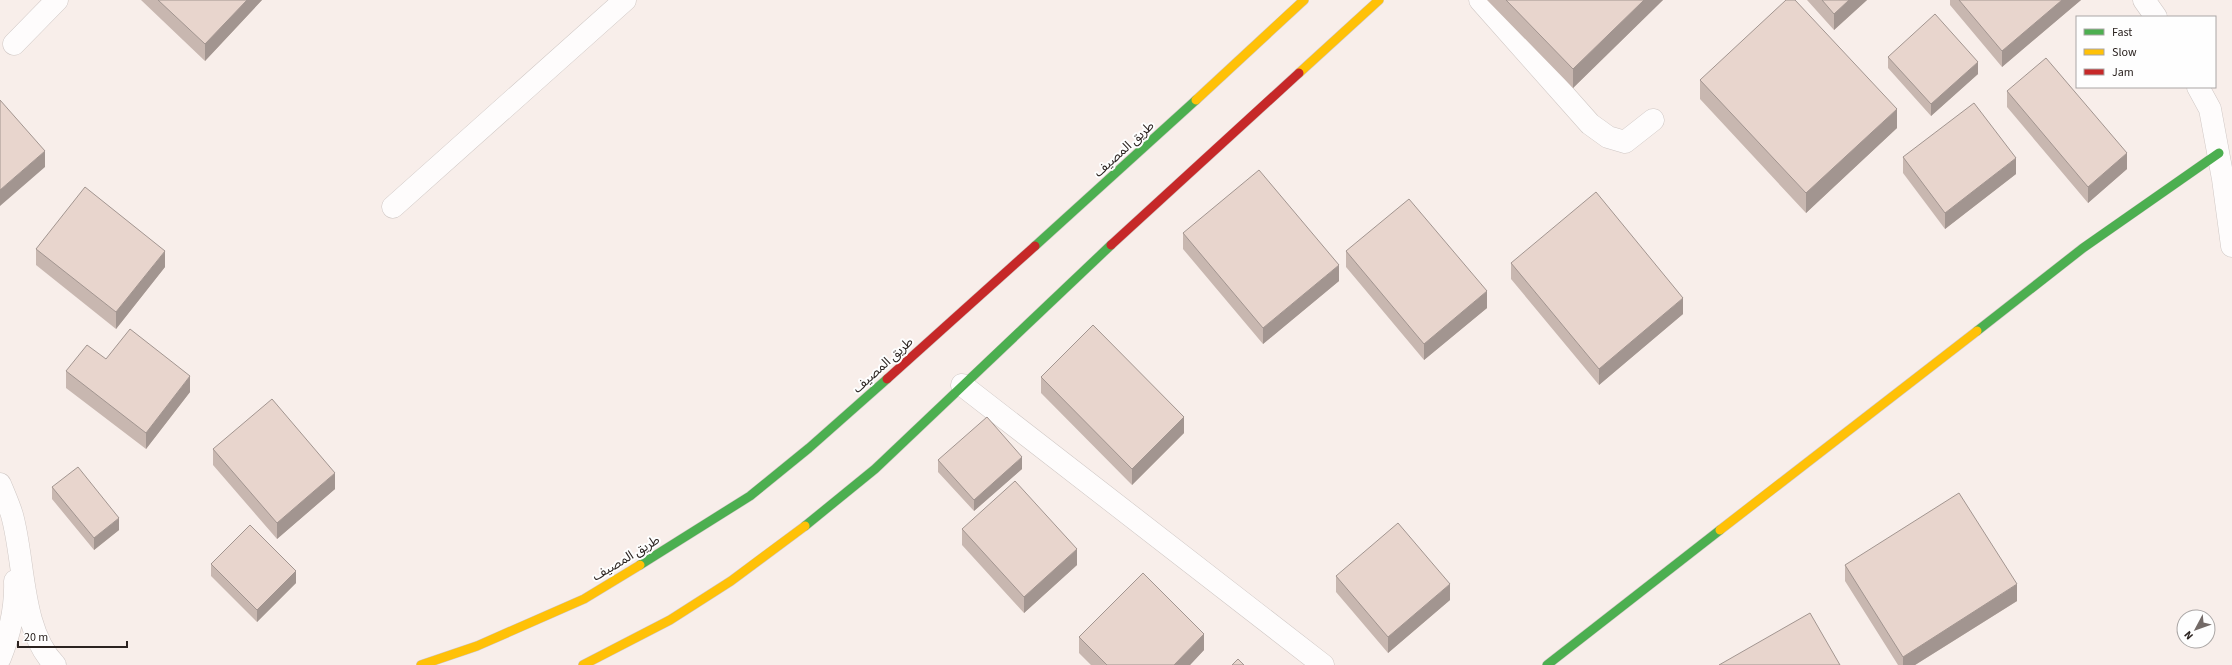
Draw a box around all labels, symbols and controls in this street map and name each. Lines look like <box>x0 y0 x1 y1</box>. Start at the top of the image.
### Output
legend <box>2076 16 2216 88</box>
text: Fast <box>2112 24 2132 41</box>
text: Slow <box>2112 44 2137 61</box>
text: Jam <box>2112 64 2134 81</box>
street label: طريق المصيف <box>1090 117 1158 181</box>
street label: طريق المصيف <box>849 333 917 397</box>
street label: طريق المصيف <box>589 531 663 585</box>
north arrow <box>2176 609 2216 649</box>
scale bar <box>18 623 127 649</box>
text: N <box>2181 628 2197 643</box>
text: 20 m <box>24 629 48 646</box>

